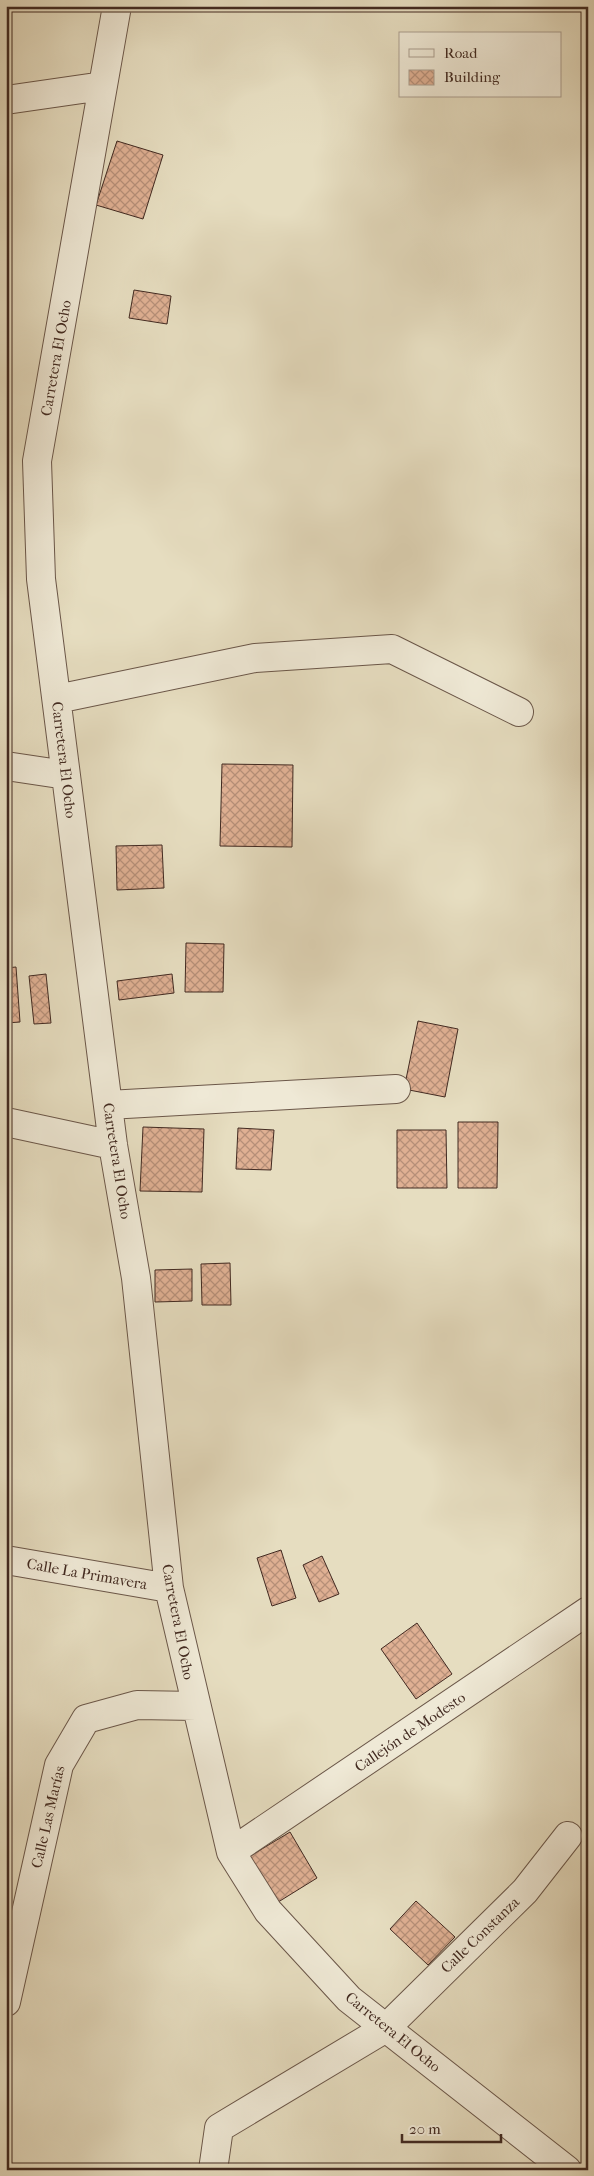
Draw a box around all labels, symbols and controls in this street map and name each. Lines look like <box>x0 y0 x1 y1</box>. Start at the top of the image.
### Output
legend <box>399 32 562 98</box>
text: Road <box>444 44 478 62</box>
text: Building <box>444 68 501 86</box>
street label: Carretera El Ocho <box>37 298 75 417</box>
street label: Carretera El Ocho <box>48 701 80 820</box>
street label: Carretera El Ocho <box>99 1102 135 1221</box>
street label: Calle La Primavera <box>25 1555 150 1594</box>
street label: Carretera El Ocho <box>158 1563 198 1682</box>
street label: Callejón de Modesto <box>351 1688 469 1776</box>
street label: Calle Las Marías <box>27 1764 69 1870</box>
street label: Calle Constanza <box>437 1892 524 1977</box>
street label: Carretera El Ocho <box>342 1988 445 2076</box>
scale bar <box>402 2111 500 2143</box>
text: 20 m <box>409 2120 441 2138</box>

